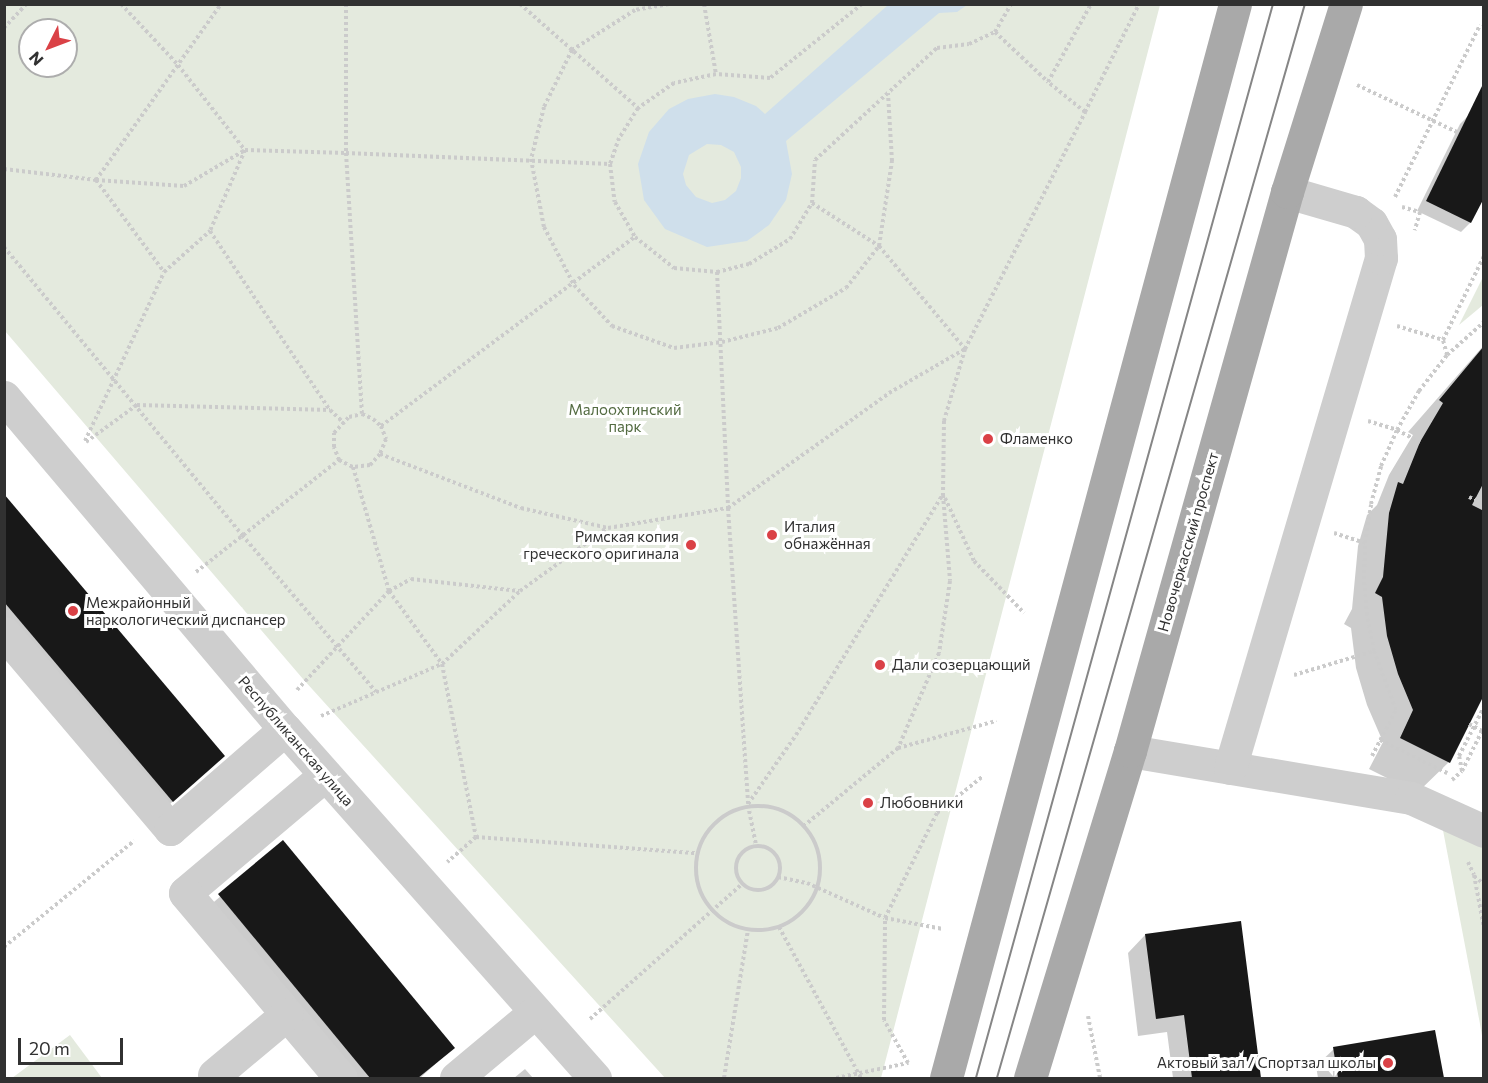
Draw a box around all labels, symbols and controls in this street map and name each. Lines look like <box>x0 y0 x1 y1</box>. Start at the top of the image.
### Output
north arrow <box>18 18 78 78</box>
text: N <box>25 48 47 70</box>
park label: Малоохтинский парк <box>568 400 682 435</box>
place label: Фламенко <box>1000 430 1073 448</box>
marker: Фламенко <box>981 432 995 446</box>
street label: Новочеркасский проспект <box>1154 450 1222 634</box>
place label: Италия обнажённая <box>784 517 871 552</box>
place label: Римская копия греческого оригинала <box>523 527 679 562</box>
marker: Италия обнажённая <box>765 528 779 542</box>
marker: Римская копия греческого оригинала <box>684 538 698 552</box>
place label: Межрайонный наркологический диспансер <box>86 593 286 628</box>
marker: Межрайонный наркологический диспансер <box>64 602 82 620</box>
place label: Дали созерцающий <box>892 656 1031 674</box>
marker: Дали созерцающий <box>873 658 887 672</box>
street label: Республиканская улица <box>235 672 357 810</box>
place label: Любовники <box>880 794 963 812</box>
marker: Любовники <box>861 796 875 810</box>
scale bar <box>21 1026 126 1064</box>
text: 20 m <box>29 1037 70 1059</box>
place label: Актовый зал / Спортзал школы <box>1157 1054 1376 1072</box>
marker: Актовый зал / Спортзал школы <box>1381 1056 1395 1070</box>

